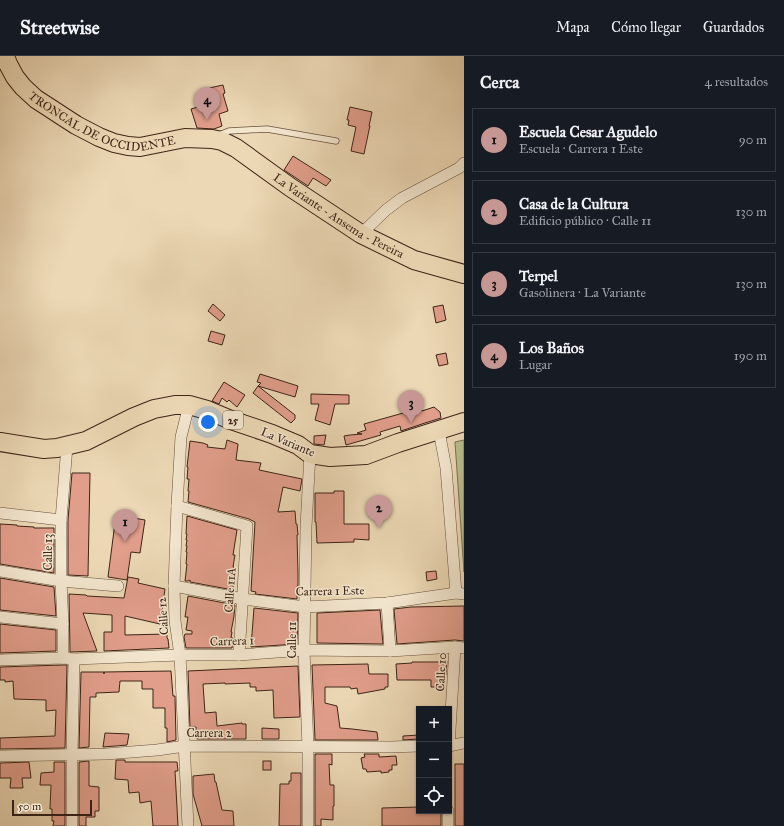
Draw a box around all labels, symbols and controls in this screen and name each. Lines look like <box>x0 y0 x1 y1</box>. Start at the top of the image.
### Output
text: Streetwise <box>20 16 100 39</box>
text: Mapa <box>556 19 589 36</box>
text: Cómo llegar <box>611 19 681 36</box>
text: Guardados <box>703 19 764 36</box>
text: Cerca <box>480 72 519 93</box>
text: 4 resultados <box>705 74 768 90</box>
pin: 4 <box>194 87 220 120</box>
street label: TRONCAL DE OCCIDENTE <box>26 89 177 154</box>
text: Escuela Cesar Agudelo <box>519 123 657 141</box>
text: 1 <box>491 132 497 148</box>
text: 90 m <box>739 132 767 148</box>
text: Escuela · Carrera 1 Este <box>519 141 643 157</box>
street label: La Variante - Ansema - Pereira <box>271 170 407 261</box>
text: Casa de la Cultura <box>519 195 629 213</box>
text: 2 <box>491 204 497 220</box>
text: 130 m <box>735 204 767 220</box>
text: Edificio público · Calle 11 <box>519 213 652 229</box>
text: Terpel <box>519 267 558 285</box>
text: 3 <box>491 276 497 292</box>
text: 130 m <box>735 276 767 292</box>
text: Gasolinera · La Variante <box>519 285 646 301</box>
text: Los Baños <box>519 339 584 357</box>
text: 4 <box>490 348 498 364</box>
text: 190 m <box>734 348 767 364</box>
text: Lugar <box>519 357 552 373</box>
pin: 3 <box>398 390 424 423</box>
road number: 25 <box>223 411 243 429</box>
your location <box>198 412 218 432</box>
street label: La Variante <box>259 424 317 460</box>
pin: 2 <box>366 495 392 528</box>
pin: 1 <box>112 509 138 542</box>
street label: Calle 13 <box>41 533 55 570</box>
street label: Calle 11A <box>221 567 239 613</box>
street label: Carrera 1 Este <box>295 583 365 599</box>
street label: Calle 12 <box>155 597 171 635</box>
street label: Calle 11 <box>285 621 299 658</box>
street label: Carrera 1 <box>210 633 255 649</box>
street label: Calle 10 <box>433 652 449 692</box>
map controls <box>416 706 452 814</box>
button: + <box>416 706 452 742</box>
street label: Carrera 2 <box>186 726 232 740</box>
button: − <box>416 742 452 778</box>
button: locate <box>416 778 452 814</box>
scale bar <box>12 798 92 817</box>
text: 50 m <box>18 800 41 813</box>

